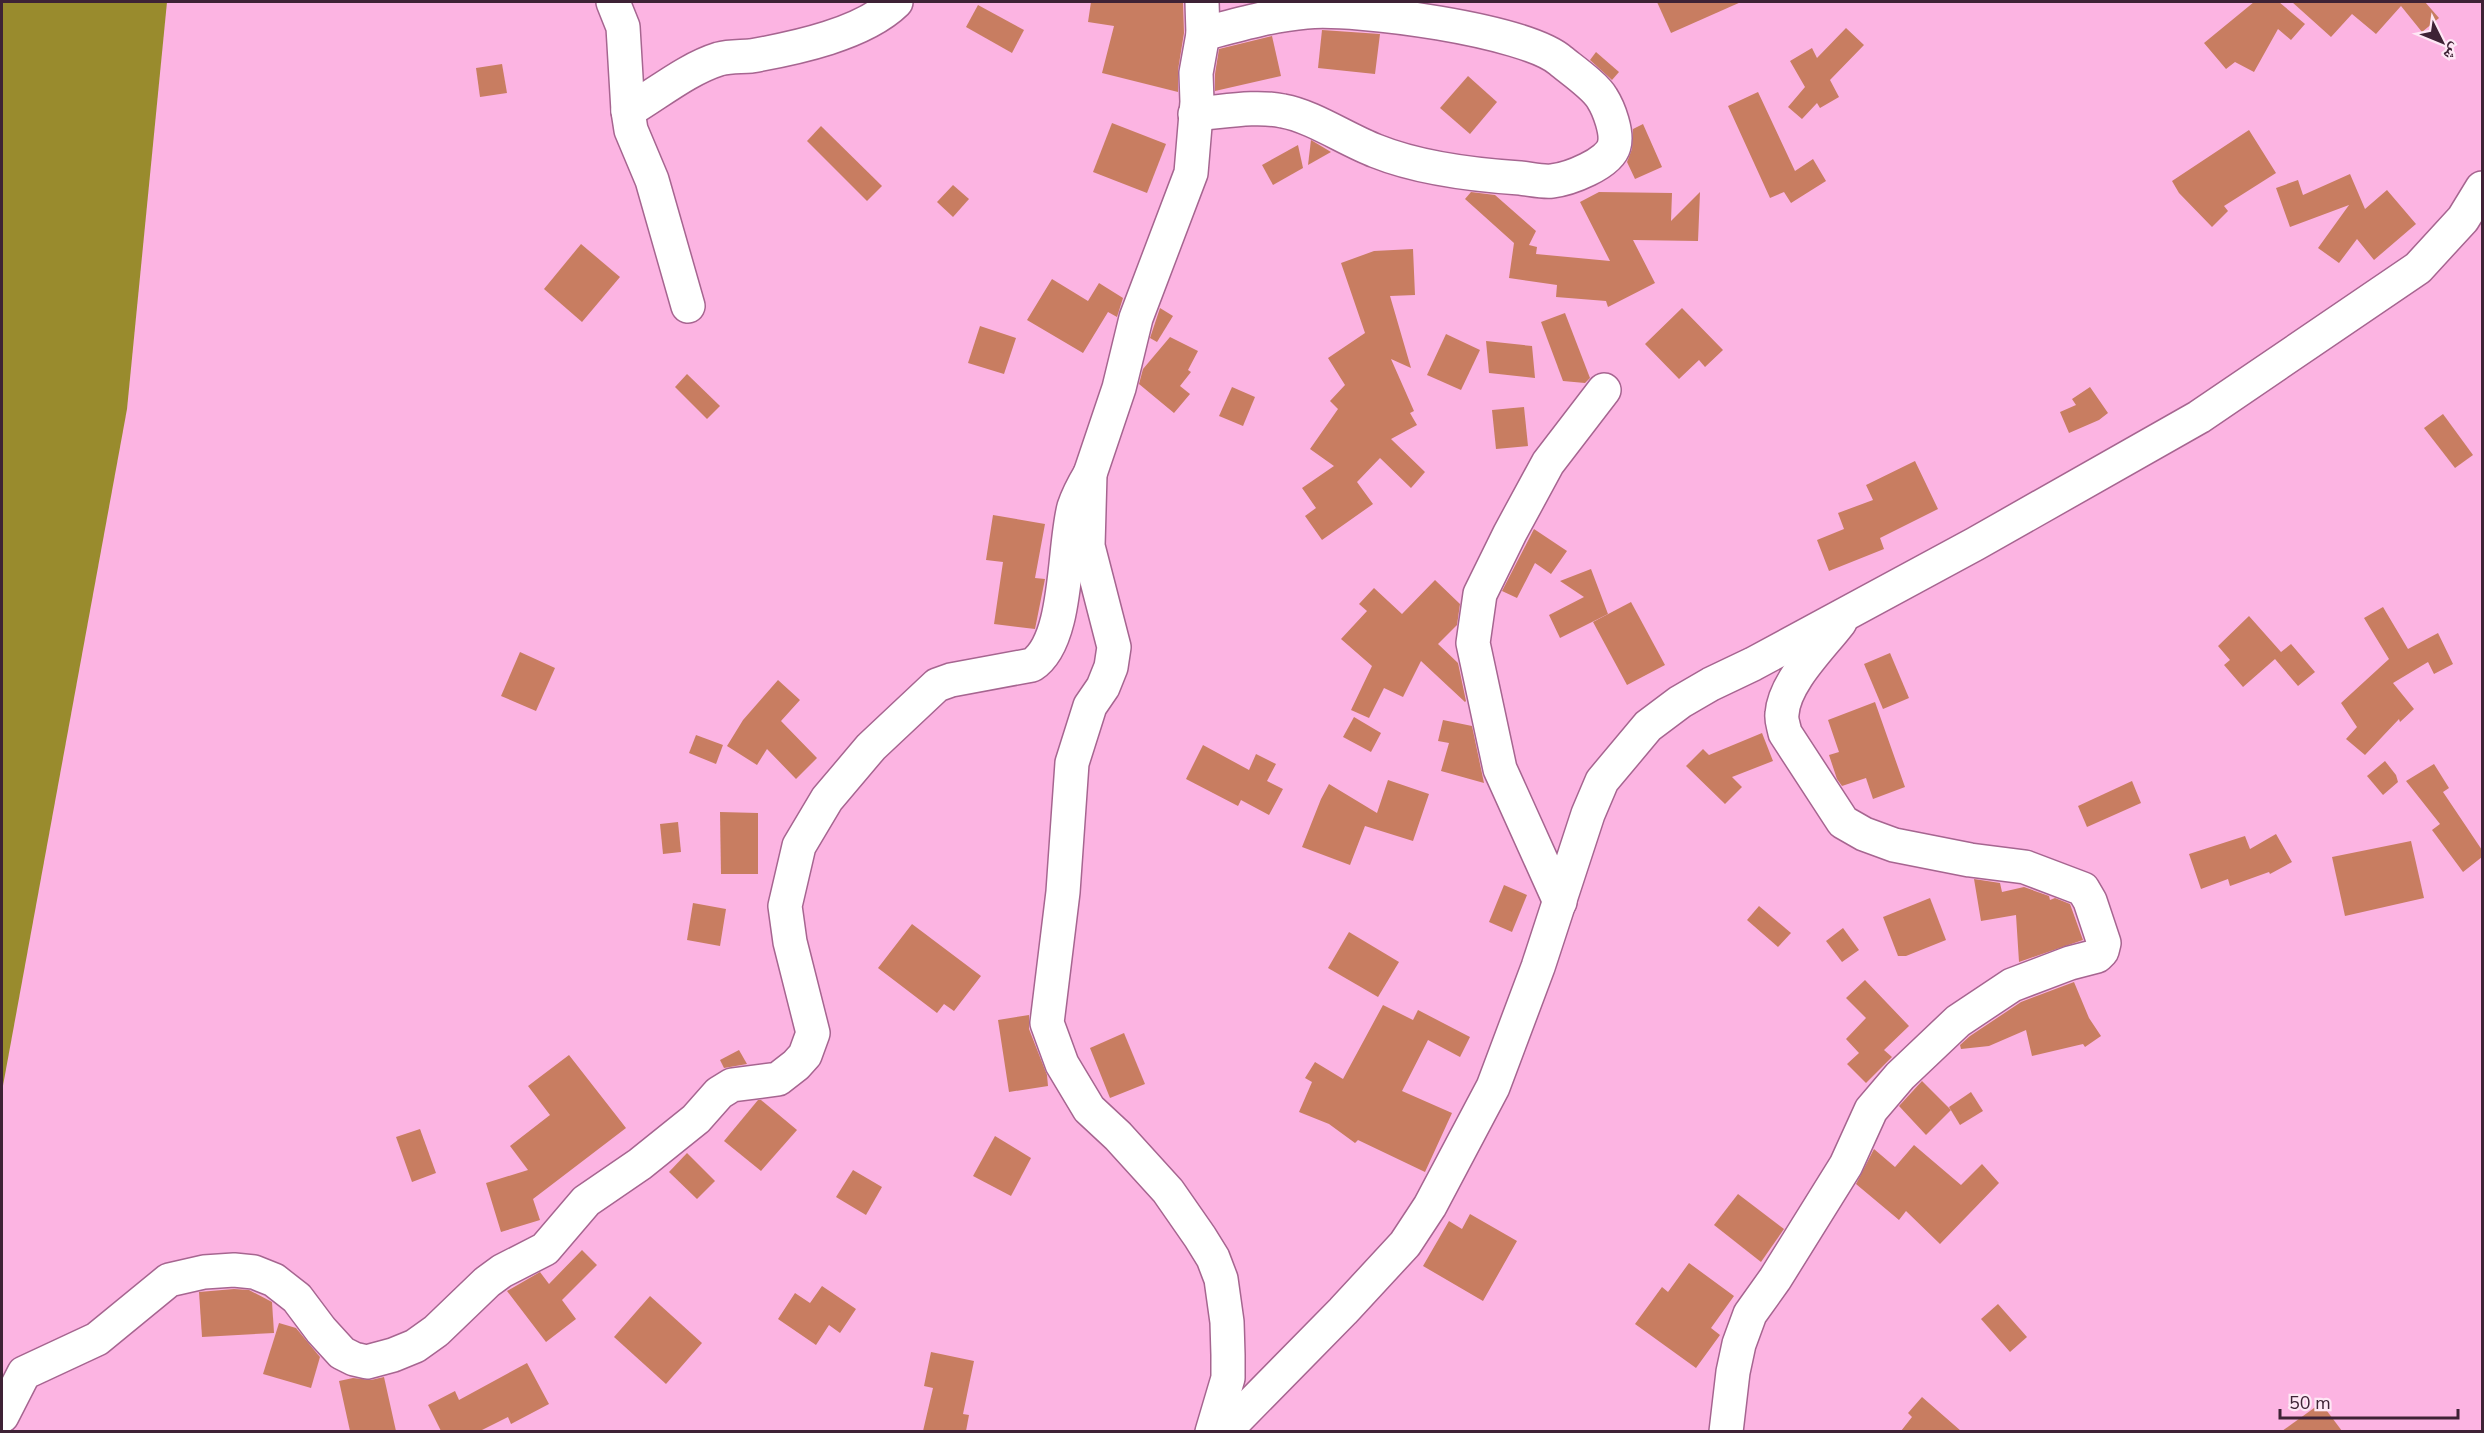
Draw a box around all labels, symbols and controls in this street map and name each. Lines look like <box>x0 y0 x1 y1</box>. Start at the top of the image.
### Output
north arrow <box>2412 12 2472 72</box>
text: ش <box>2438 38 2466 65</box>
scale bar <box>2280 1382 2458 1420</box>
text: 50 m <box>2289 1391 2331 1415</box>

